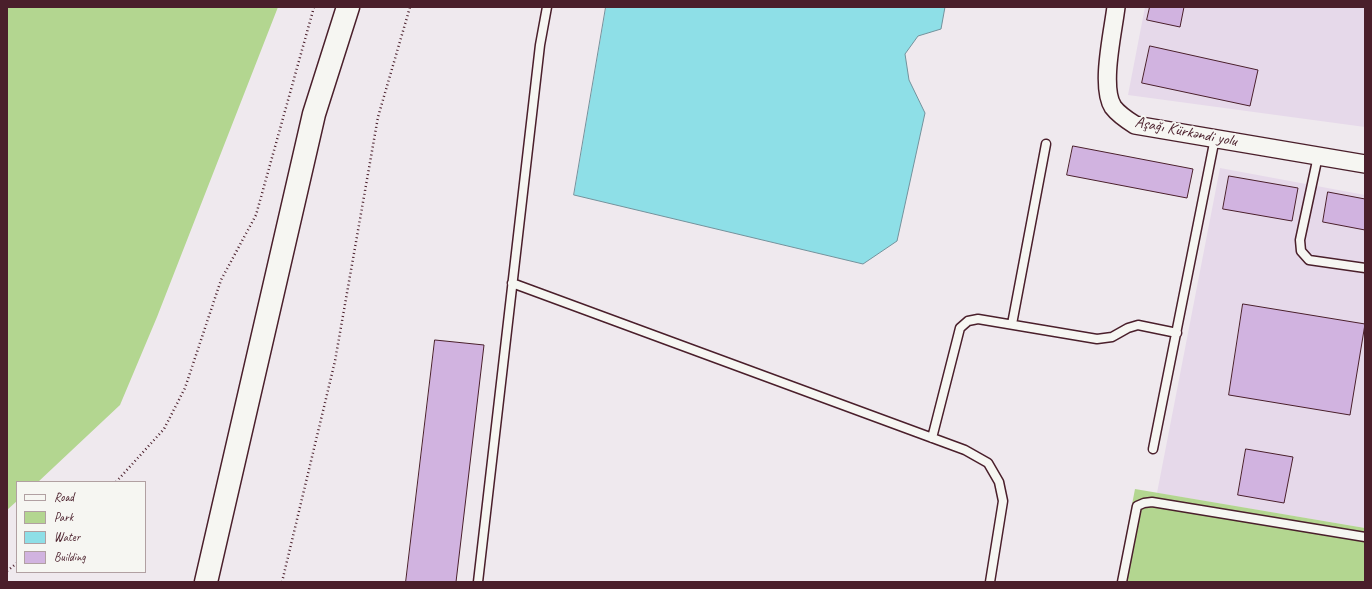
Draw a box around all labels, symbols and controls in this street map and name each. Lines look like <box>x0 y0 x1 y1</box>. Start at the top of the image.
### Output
street label: Aşağı Kürkəndi yolu <box>1133 113 1239 151</box>
legend <box>16 481 146 573</box>
text: Road <box>54 489 74 505</box>
text: Park <box>54 509 73 525</box>
text: Water <box>54 529 80 545</box>
text: Building <box>54 549 86 565</box>

